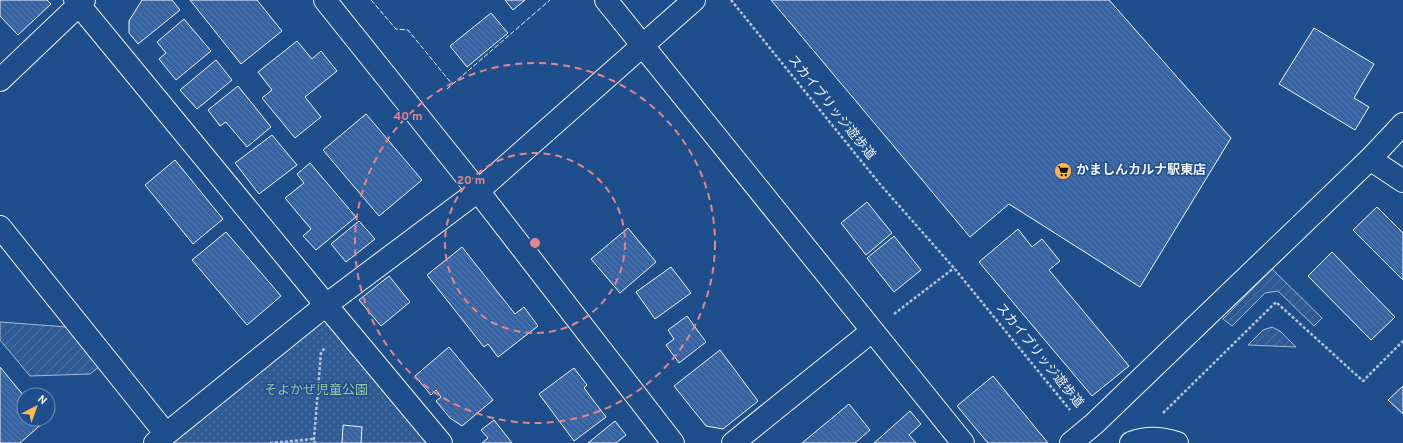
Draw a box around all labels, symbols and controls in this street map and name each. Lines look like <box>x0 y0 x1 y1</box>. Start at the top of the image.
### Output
street label: スカイブリッジ遊歩道 <box>784 52 879 164</box>
text: 40 m <box>393 109 423 125</box>
supermarket icon: かましんカルナ駅東店 <box>1053 161 1073 181</box>
place label: かましんカルナ駅東店 <box>1076 163 1206 179</box>
text: 20 m <box>457 173 485 189</box>
centre of rings <box>528 236 542 250</box>
street label: スカイブリッジ遊歩道 <box>992 300 1087 412</box>
park label: そよかぜ児童公園 <box>264 383 368 399</box>
north arrow <box>16 387 56 427</box>
text: N <box>34 392 49 408</box>

